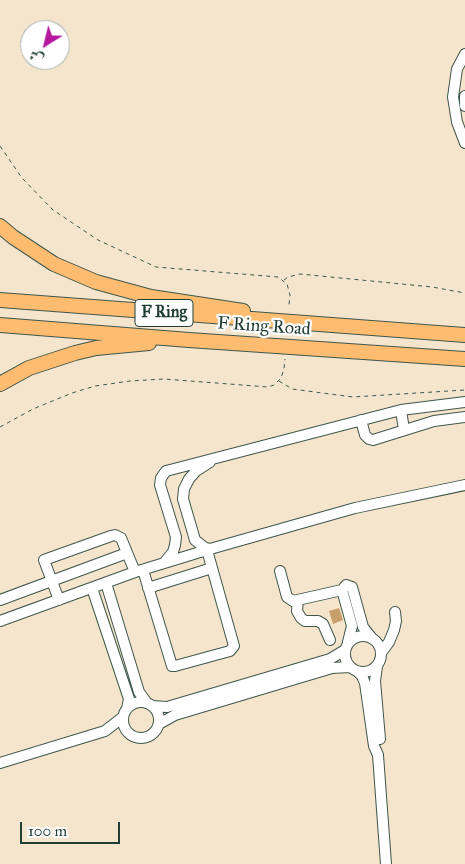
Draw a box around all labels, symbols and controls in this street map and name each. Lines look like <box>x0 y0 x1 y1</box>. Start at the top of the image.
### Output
north arrow <box>20 20 70 70</box>
text: ش <box>26 46 47 68</box>
road number: F Ring <box>135 300 193 326</box>
street label: F Ring Road <box>217 313 311 341</box>
scale bar <box>22 812 122 844</box>
text: 100 m <box>28 822 67 840</box>

